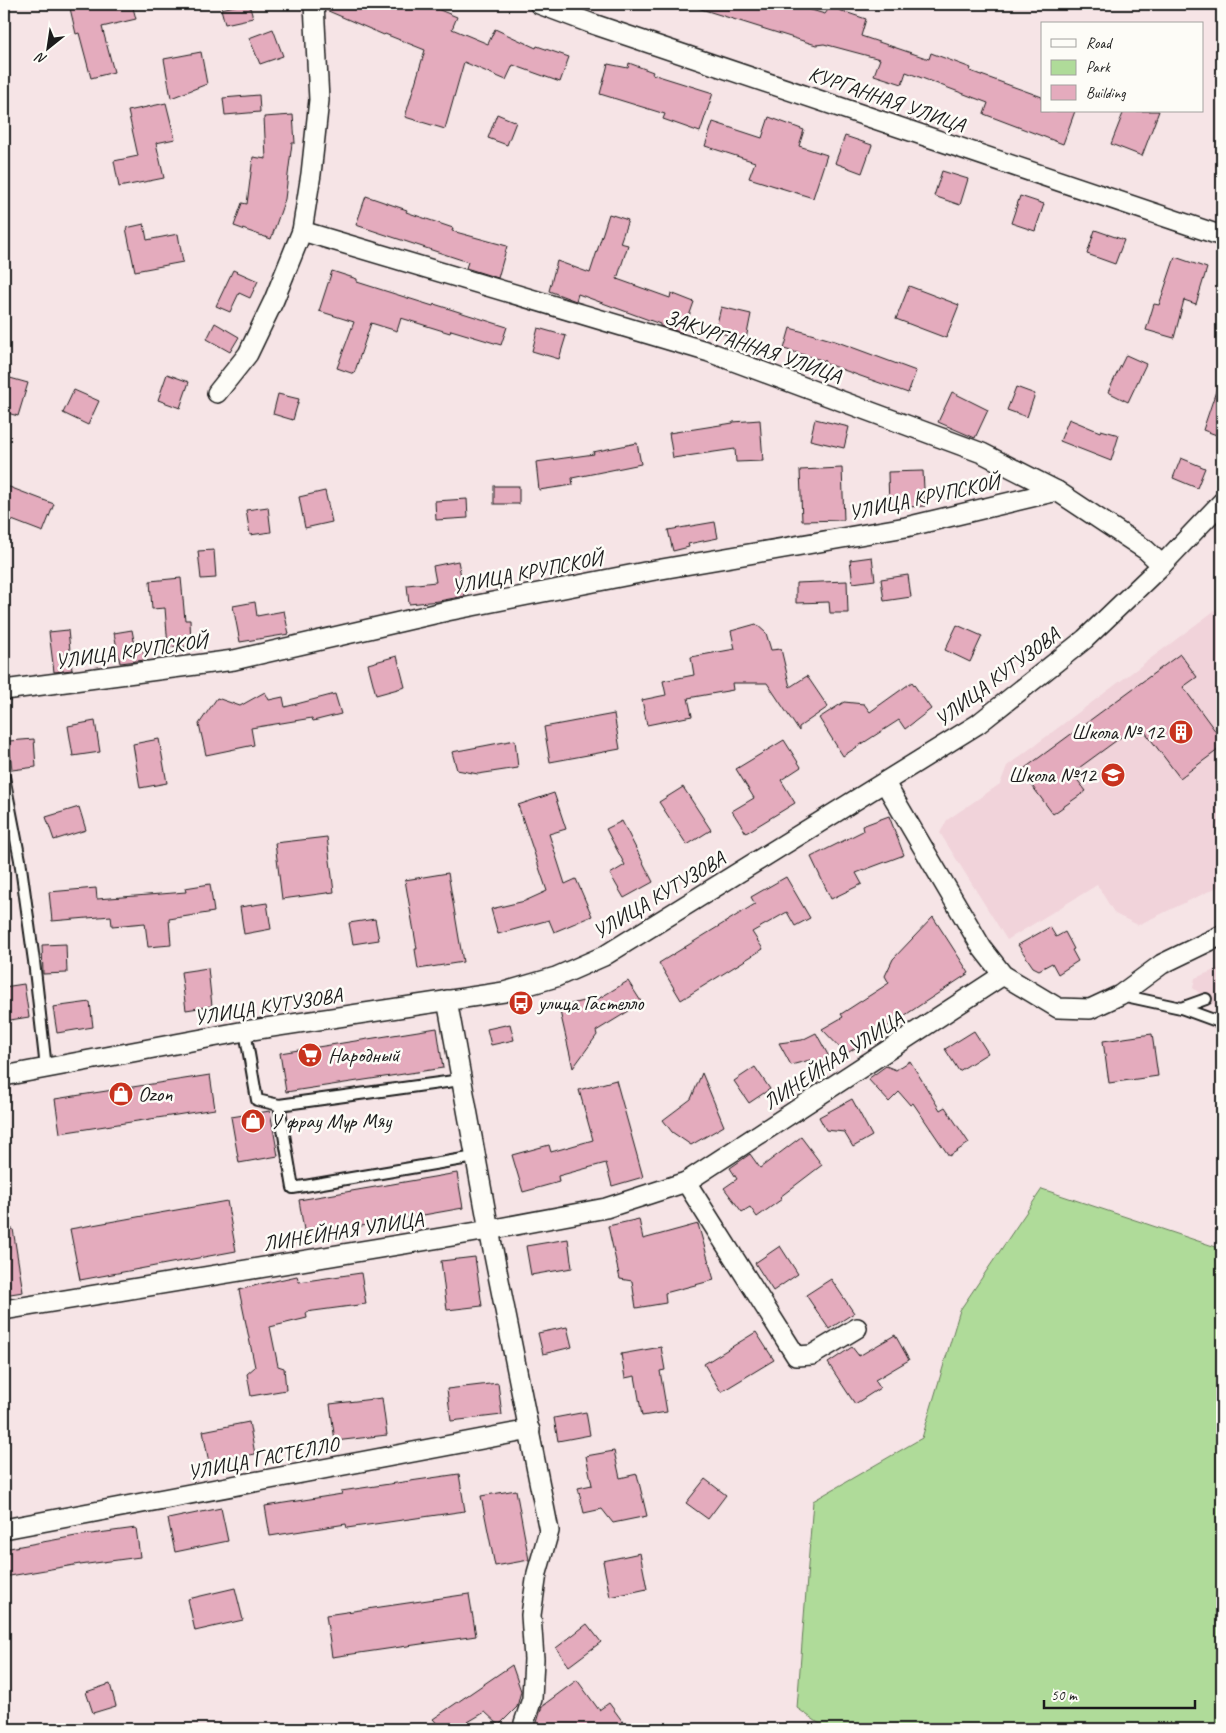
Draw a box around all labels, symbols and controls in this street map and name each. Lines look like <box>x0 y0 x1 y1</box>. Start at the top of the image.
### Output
north arrow <box>22 22 72 72</box>
legend <box>1041 22 1204 112</box>
text: Road <box>1086 34 1113 53</box>
text: N <box>32 48 50 68</box>
text: Park <box>1086 58 1111 77</box>
street label: КУРГАННАЯ УЛИЦА <box>805 60 970 138</box>
text: Building <box>1086 84 1126 103</box>
street label: ЗАКУРГАННАЯ УЛИЦА <box>661 303 845 389</box>
street label: УЛИЦА КРУПСКОЙ <box>846 468 1005 526</box>
street label: УЛИЦА КРУПСКОЙ <box>449 544 608 599</box>
street label: УЛИЦА КУТУЗОВА <box>930 621 1066 732</box>
street label: УЛИЦА КРУПСКОЙ <box>53 627 212 675</box>
place label: Школа № 12 <box>1071 719 1166 745</box>
building icon: Школа № 12 <box>1168 719 1194 745</box>
place label: Школа №12 <box>1008 762 1098 788</box>
school or university icon: Школа №12 <box>1100 762 1126 788</box>
street label: УЛИЦА КУТУЗОВА <box>588 845 731 945</box>
street label: УЛИЦА КУТУЗОВА <box>192 981 345 1031</box>
bus stop icon: улица Гастелло <box>508 990 534 1016</box>
place label: улица Гастелло <box>536 990 645 1016</box>
street label: ЛИНЕЙНАЯ УЛИЦА <box>758 1005 908 1115</box>
supermarket icon: Народный <box>297 1042 323 1068</box>
place label: Народный <box>328 1042 401 1068</box>
shop icon: Ozon <box>108 1081 134 1107</box>
place label: Ozon <box>138 1081 173 1107</box>
shop icon: У фрау Мур Мяу <box>240 1108 266 1134</box>
place label: У фрау Мур Мяу <box>270 1108 393 1134</box>
street label: ЛИНЕЙНАЯ УЛИЦА <box>261 1205 425 1256</box>
street label: УЛИЦА ГАСТЕЛЛО <box>185 1430 343 1485</box>
scale bar <box>1044 1678 1195 1710</box>
text: 50 m <box>1051 1686 1078 1705</box>

